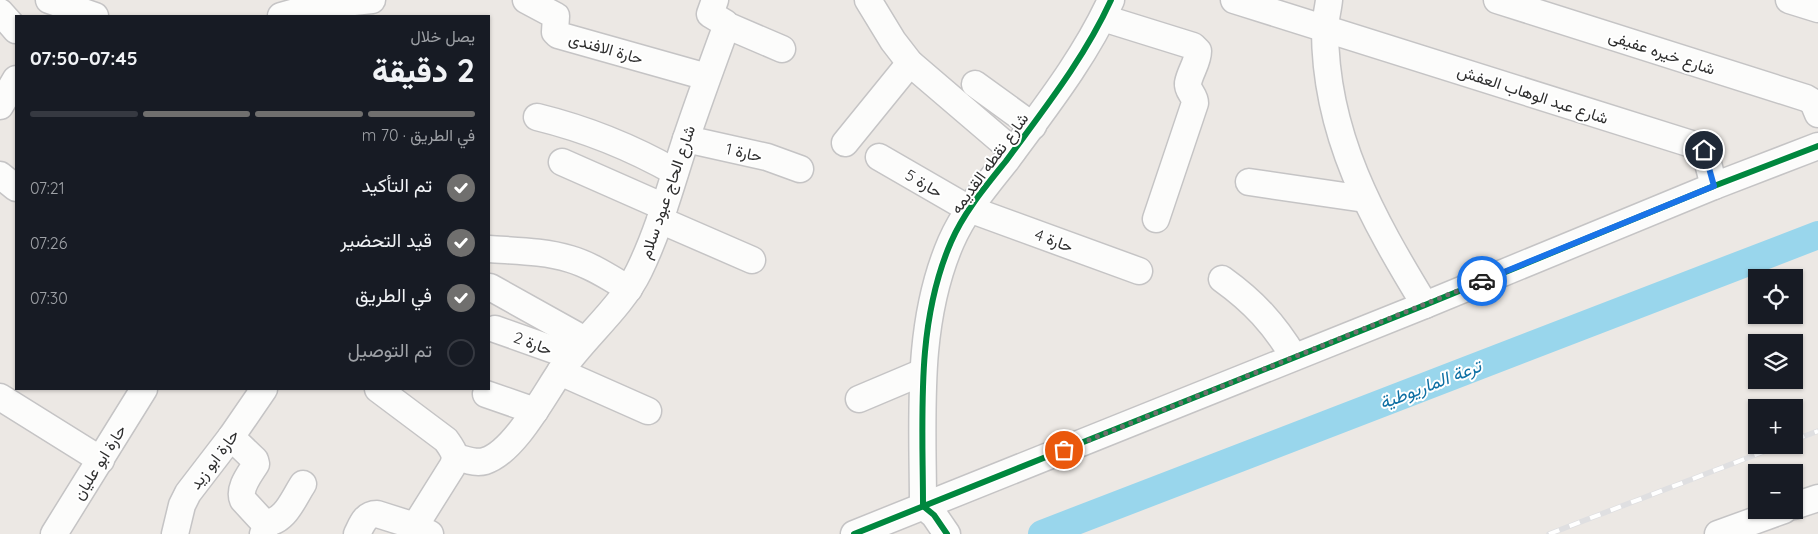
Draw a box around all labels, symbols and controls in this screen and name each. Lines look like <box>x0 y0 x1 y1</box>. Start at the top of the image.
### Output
street label: شارع خيره عفيفى <box>1606 25 1718 81</box>
text: يصل خلال <box>411 26 475 46</box>
street label: حارة الافندى <box>566 28 646 69</box>
text: 07:45–07:50 <box>30 46 138 70</box>
text: 2 دقيقة <box>372 50 475 90</box>
street label: شارع عبد الوهاب العفش <box>1454 60 1611 130</box>
street label: شارع نقطه القديمه <box>946 109 1034 219</box>
street label: شارع الحاج عبود سلام <box>635 123 701 262</box>
text: في الطريق · 70 m <box>362 125 475 145</box>
pin <box>1683 129 1725 171</box>
icon: home <box>1690 136 1718 164</box>
street label: حارة 1 <box>724 138 764 167</box>
street label: حارة 5 <box>901 164 946 203</box>
text: تم التأكيد <box>361 173 432 197</box>
icon: check <box>447 174 475 202</box>
text: 07:21 <box>30 178 65 198</box>
street label: حارة 4 <box>1032 224 1076 257</box>
text: قيد التحضير <box>340 228 432 252</box>
icon: check <box>447 229 475 257</box>
text: 07:26 <box>30 233 67 253</box>
courier <box>1457 256 1507 306</box>
icon: car <box>1468 267 1496 295</box>
map controls <box>1748 269 1803 519</box>
button: locate <box>1748 269 1803 324</box>
text: في الطريق <box>355 283 432 307</box>
icon: check <box>447 284 475 312</box>
text: 07:30 <box>30 288 68 308</box>
street label: حارة 2 <box>511 327 555 360</box>
button: layers <box>1748 334 1803 389</box>
text: تم التوصيل <box>348 338 432 362</box>
water label: ترعة الماريوطية <box>1376 353 1487 414</box>
button: + <box>1748 399 1803 454</box>
street label: حارة ابو عليان <box>68 420 131 504</box>
street label: حارة ابو زيد <box>185 425 244 494</box>
pin <box>1043 429 1085 471</box>
icon: bag <box>1050 436 1078 464</box>
button: − <box>1748 464 1803 519</box>

